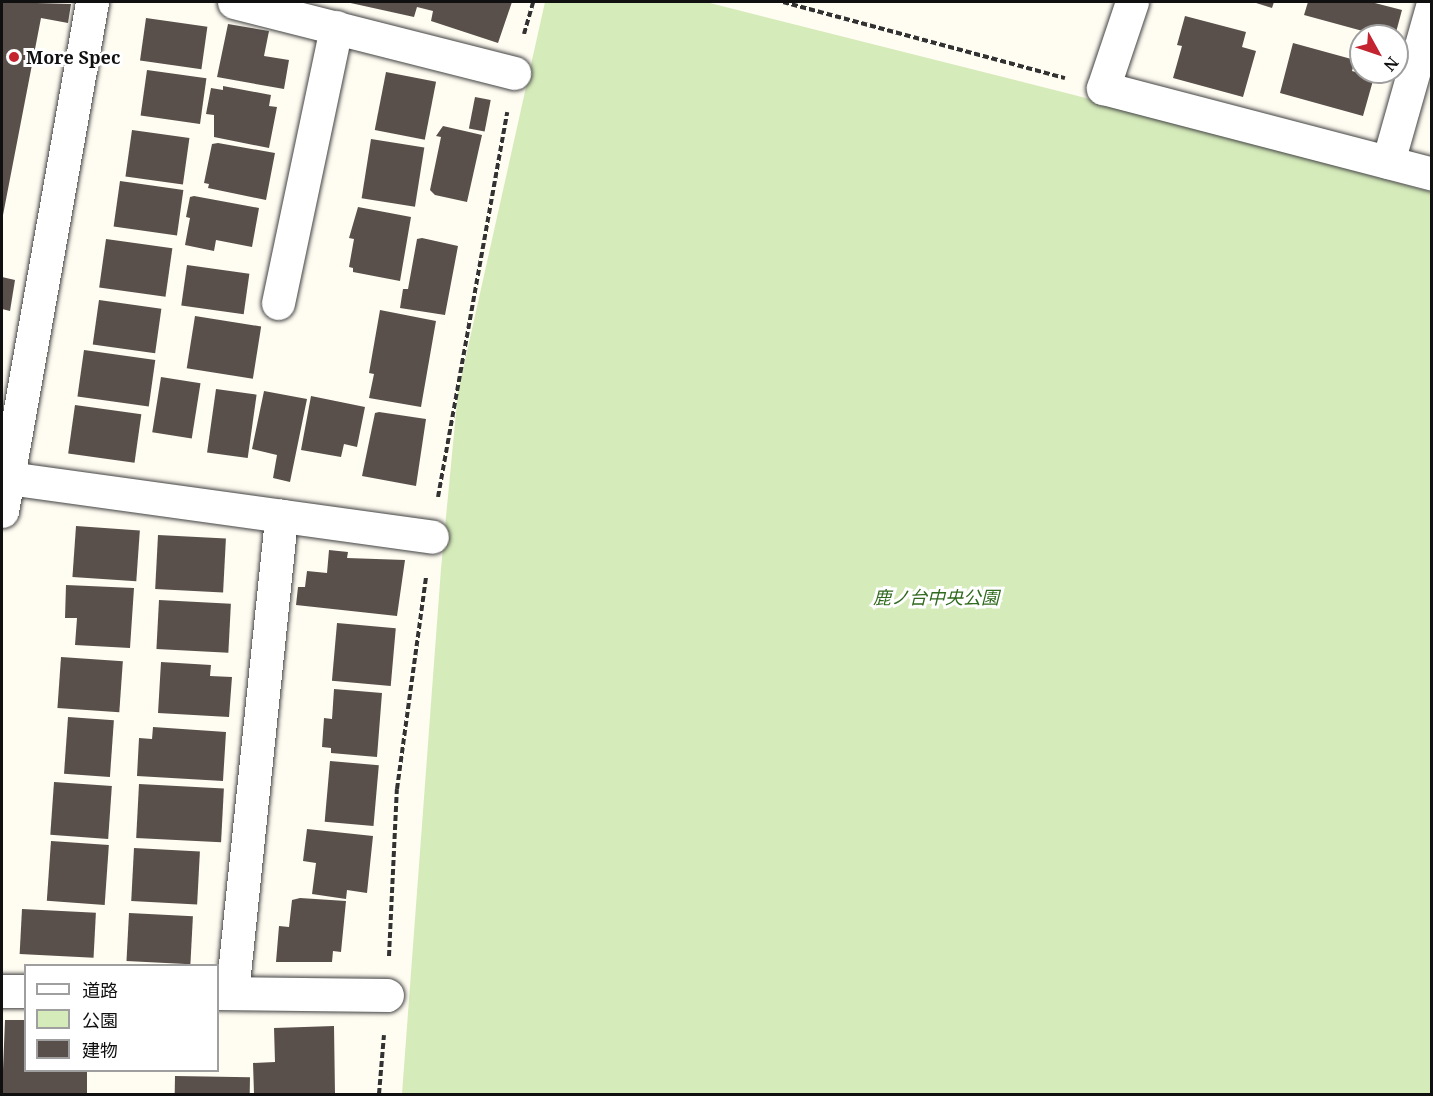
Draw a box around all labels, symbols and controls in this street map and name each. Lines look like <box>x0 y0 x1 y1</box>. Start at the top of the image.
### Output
north arrow <box>1349 24 1409 84</box>
place label: More Spec <box>26 46 120 68</box>
marker: More Spec <box>7 50 21 64</box>
text: N <box>1379 52 1404 76</box>
park label: 鹿ノ台中央公園 <box>873 586 999 608</box>
legend <box>24 964 219 1072</box>
text: 道路 <box>82 978 118 1002</box>
text: 公園 <box>82 1008 118 1032</box>
text: 建物 <box>82 1038 118 1062</box>

